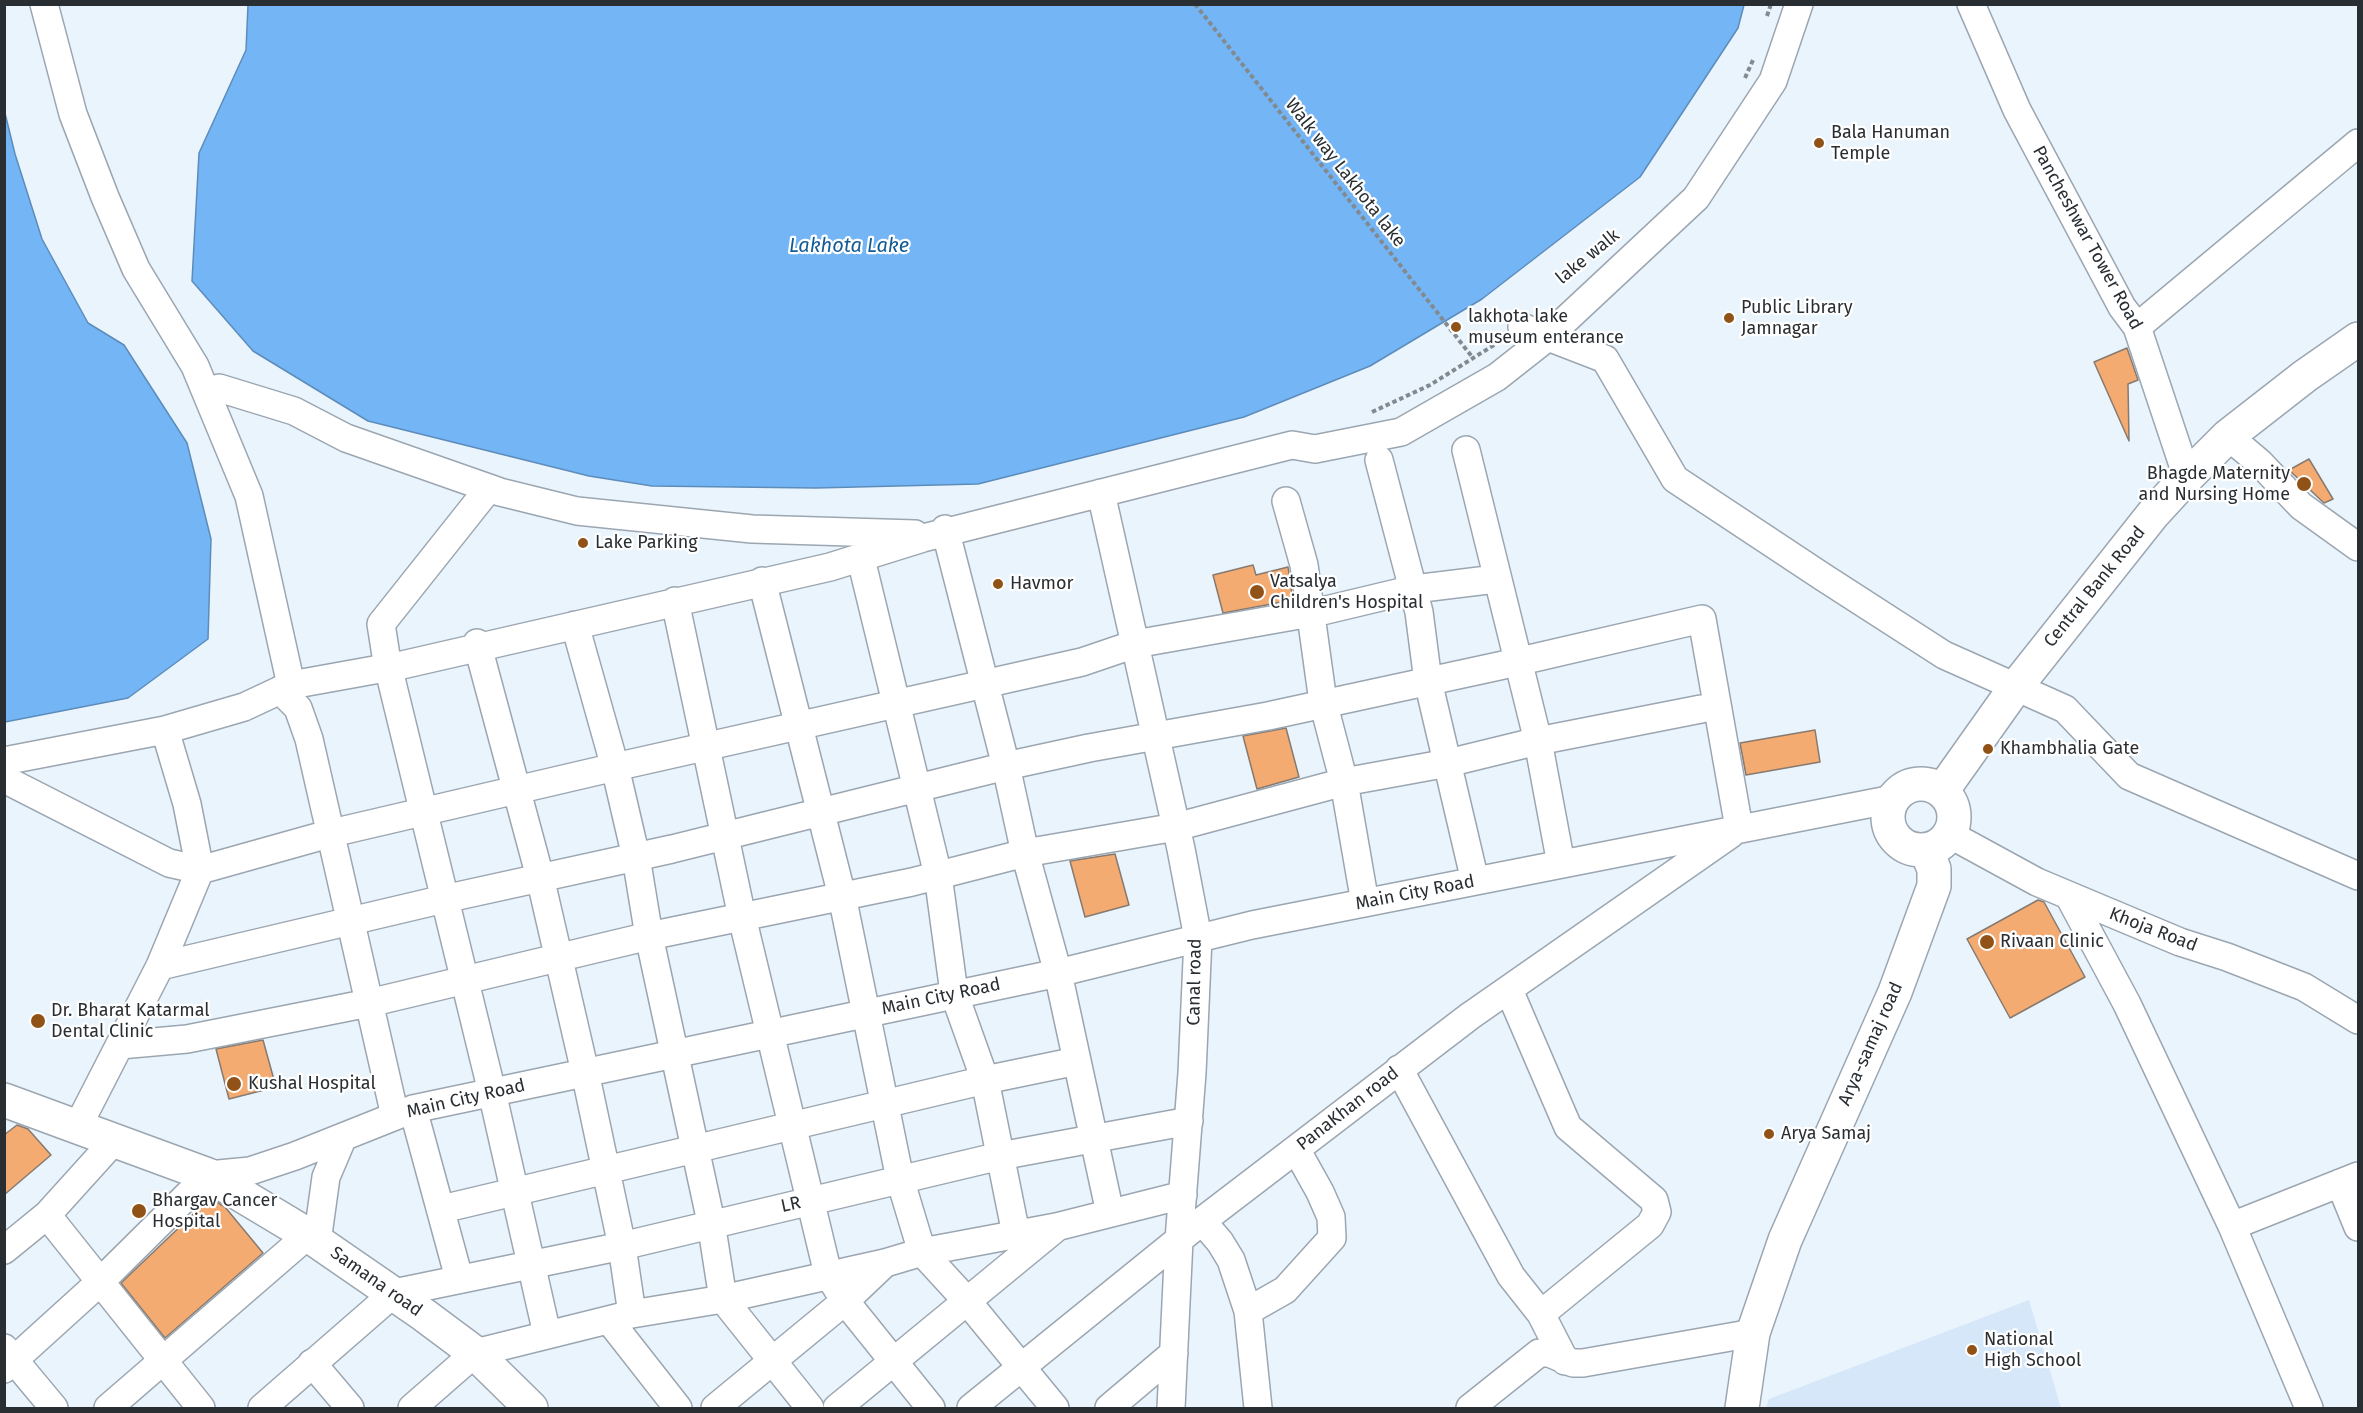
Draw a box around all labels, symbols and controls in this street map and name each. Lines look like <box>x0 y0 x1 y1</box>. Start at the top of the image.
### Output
street label: Walk way Lakhota lake <box>1280 94 1410 252</box>
place label: Bala Hanuman Temple <box>1831 122 1950 164</box>
marker: Bala Hanuman Temple <box>1812 136 1826 150</box>
street label: Pancheshwar Tower Road <box>2027 142 2147 334</box>
street label: lake walk <box>1552 225 1624 289</box>
water label: Lakhota Lake <box>789 234 909 258</box>
place label: Public Library Jamnagar <box>1741 297 1853 340</box>
place label: lakhota lake museum enterance <box>1468 306 1624 348</box>
marker: Public Library Jamnagar <box>1722 311 1736 325</box>
marker: lakhota lake museum enterance <box>1449 320 1463 334</box>
place label: Bhagde Maternity and Nursing Home <box>2139 463 2290 506</box>
marker: Bhagde Maternity and Nursing Home <box>2295 475 2313 493</box>
street label: Central Bank Road <box>2040 522 2150 652</box>
place label: Lake Parking <box>595 532 698 554</box>
marker: Lake Parking <box>576 536 590 550</box>
place label: Vatsalya Children's Hospital <box>1270 571 1423 614</box>
place label: Havmor <box>1010 573 1074 595</box>
marker: Havmor <box>991 577 1005 591</box>
marker: Vatsalya Children's Hospital <box>1248 583 1266 601</box>
place label: Khambhalia Gate <box>2000 738 2139 760</box>
marker: Khambhalia Gate <box>1981 742 1995 756</box>
street label: Main City Road <box>1354 871 1476 915</box>
street label: Khoja Road <box>2106 903 2200 957</box>
place label: Rivaan Clinic <box>2000 931 2104 953</box>
marker: Rivaan Clinic <box>1978 933 1996 951</box>
street label: Canal road <box>1183 938 1207 1026</box>
street label: Main City Road <box>880 974 1002 1020</box>
street label: Arya-samaj road <box>1834 979 1908 1109</box>
place label: Dr. Bharat Katarmal Dental Clinic <box>51 1000 210 1042</box>
marker: Dr. Bharat Katarmal Dental Clinic <box>29 1012 47 1030</box>
street label: PanaKhan road <box>1293 1063 1403 1155</box>
place label: Kushal Hospital <box>248 1073 376 1095</box>
marker: Kushal Hospital <box>225 1075 243 1093</box>
street label: Main City Road <box>405 1075 527 1123</box>
place label: Arya Samaj <box>1781 1123 1871 1145</box>
marker: Arya Samaj <box>1762 1127 1776 1141</box>
place label: Bhargav Cancer Hospital <box>152 1190 277 1232</box>
street label: LR <box>779 1192 803 1218</box>
marker: Bhargav Cancer Hospital <box>130 1202 148 1220</box>
street label: Samana road <box>326 1242 426 1322</box>
place label: National High School <box>1984 1329 2081 1372</box>
marker: National High School <box>1965 1343 1979 1357</box>

